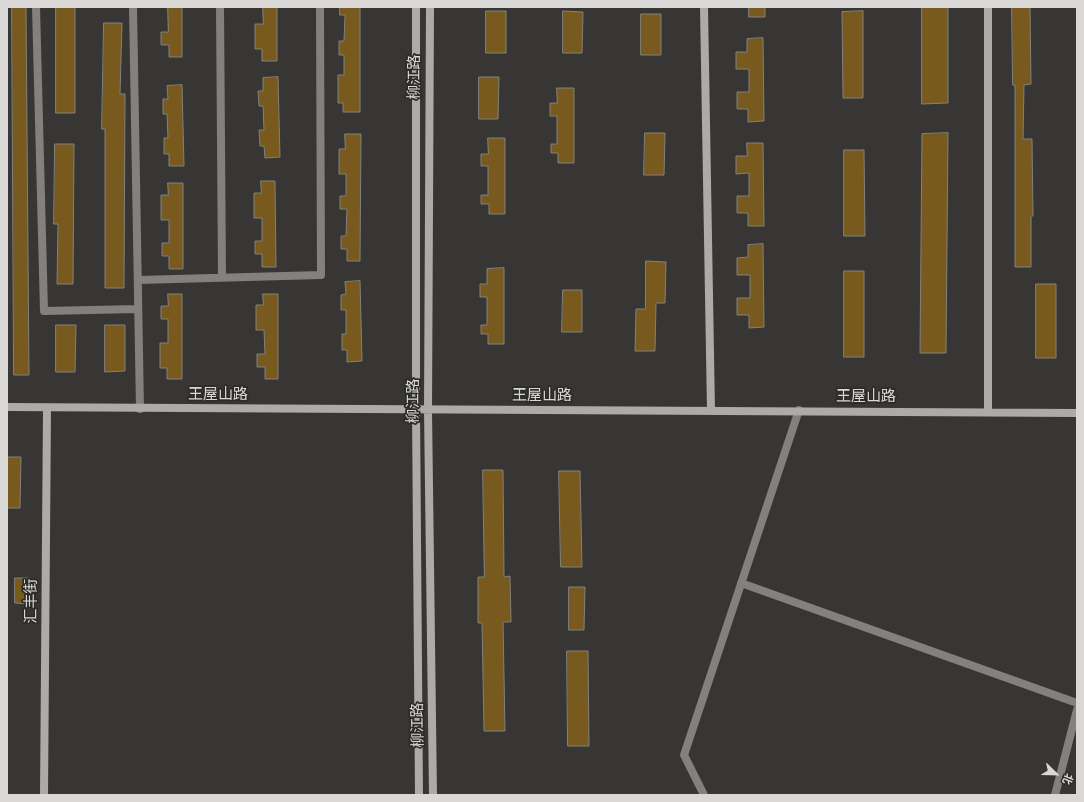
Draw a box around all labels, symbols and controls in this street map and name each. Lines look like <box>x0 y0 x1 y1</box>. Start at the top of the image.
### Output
street label: 柳江路 <box>406 55 424 99</box>
street label: 柳江路 <box>405 379 423 423</box>
street label: 王屋山路 <box>188 386 248 404</box>
street label: 王屋山路 <box>512 387 572 405</box>
street label: 王屋山路 <box>836 388 896 406</box>
street label: 汇丰街 <box>23 579 41 623</box>
street label: 柳江路 <box>409 702 427 748</box>
north arrow <box>1036 754 1076 794</box>
text: 北 <box>1059 771 1076 786</box>

